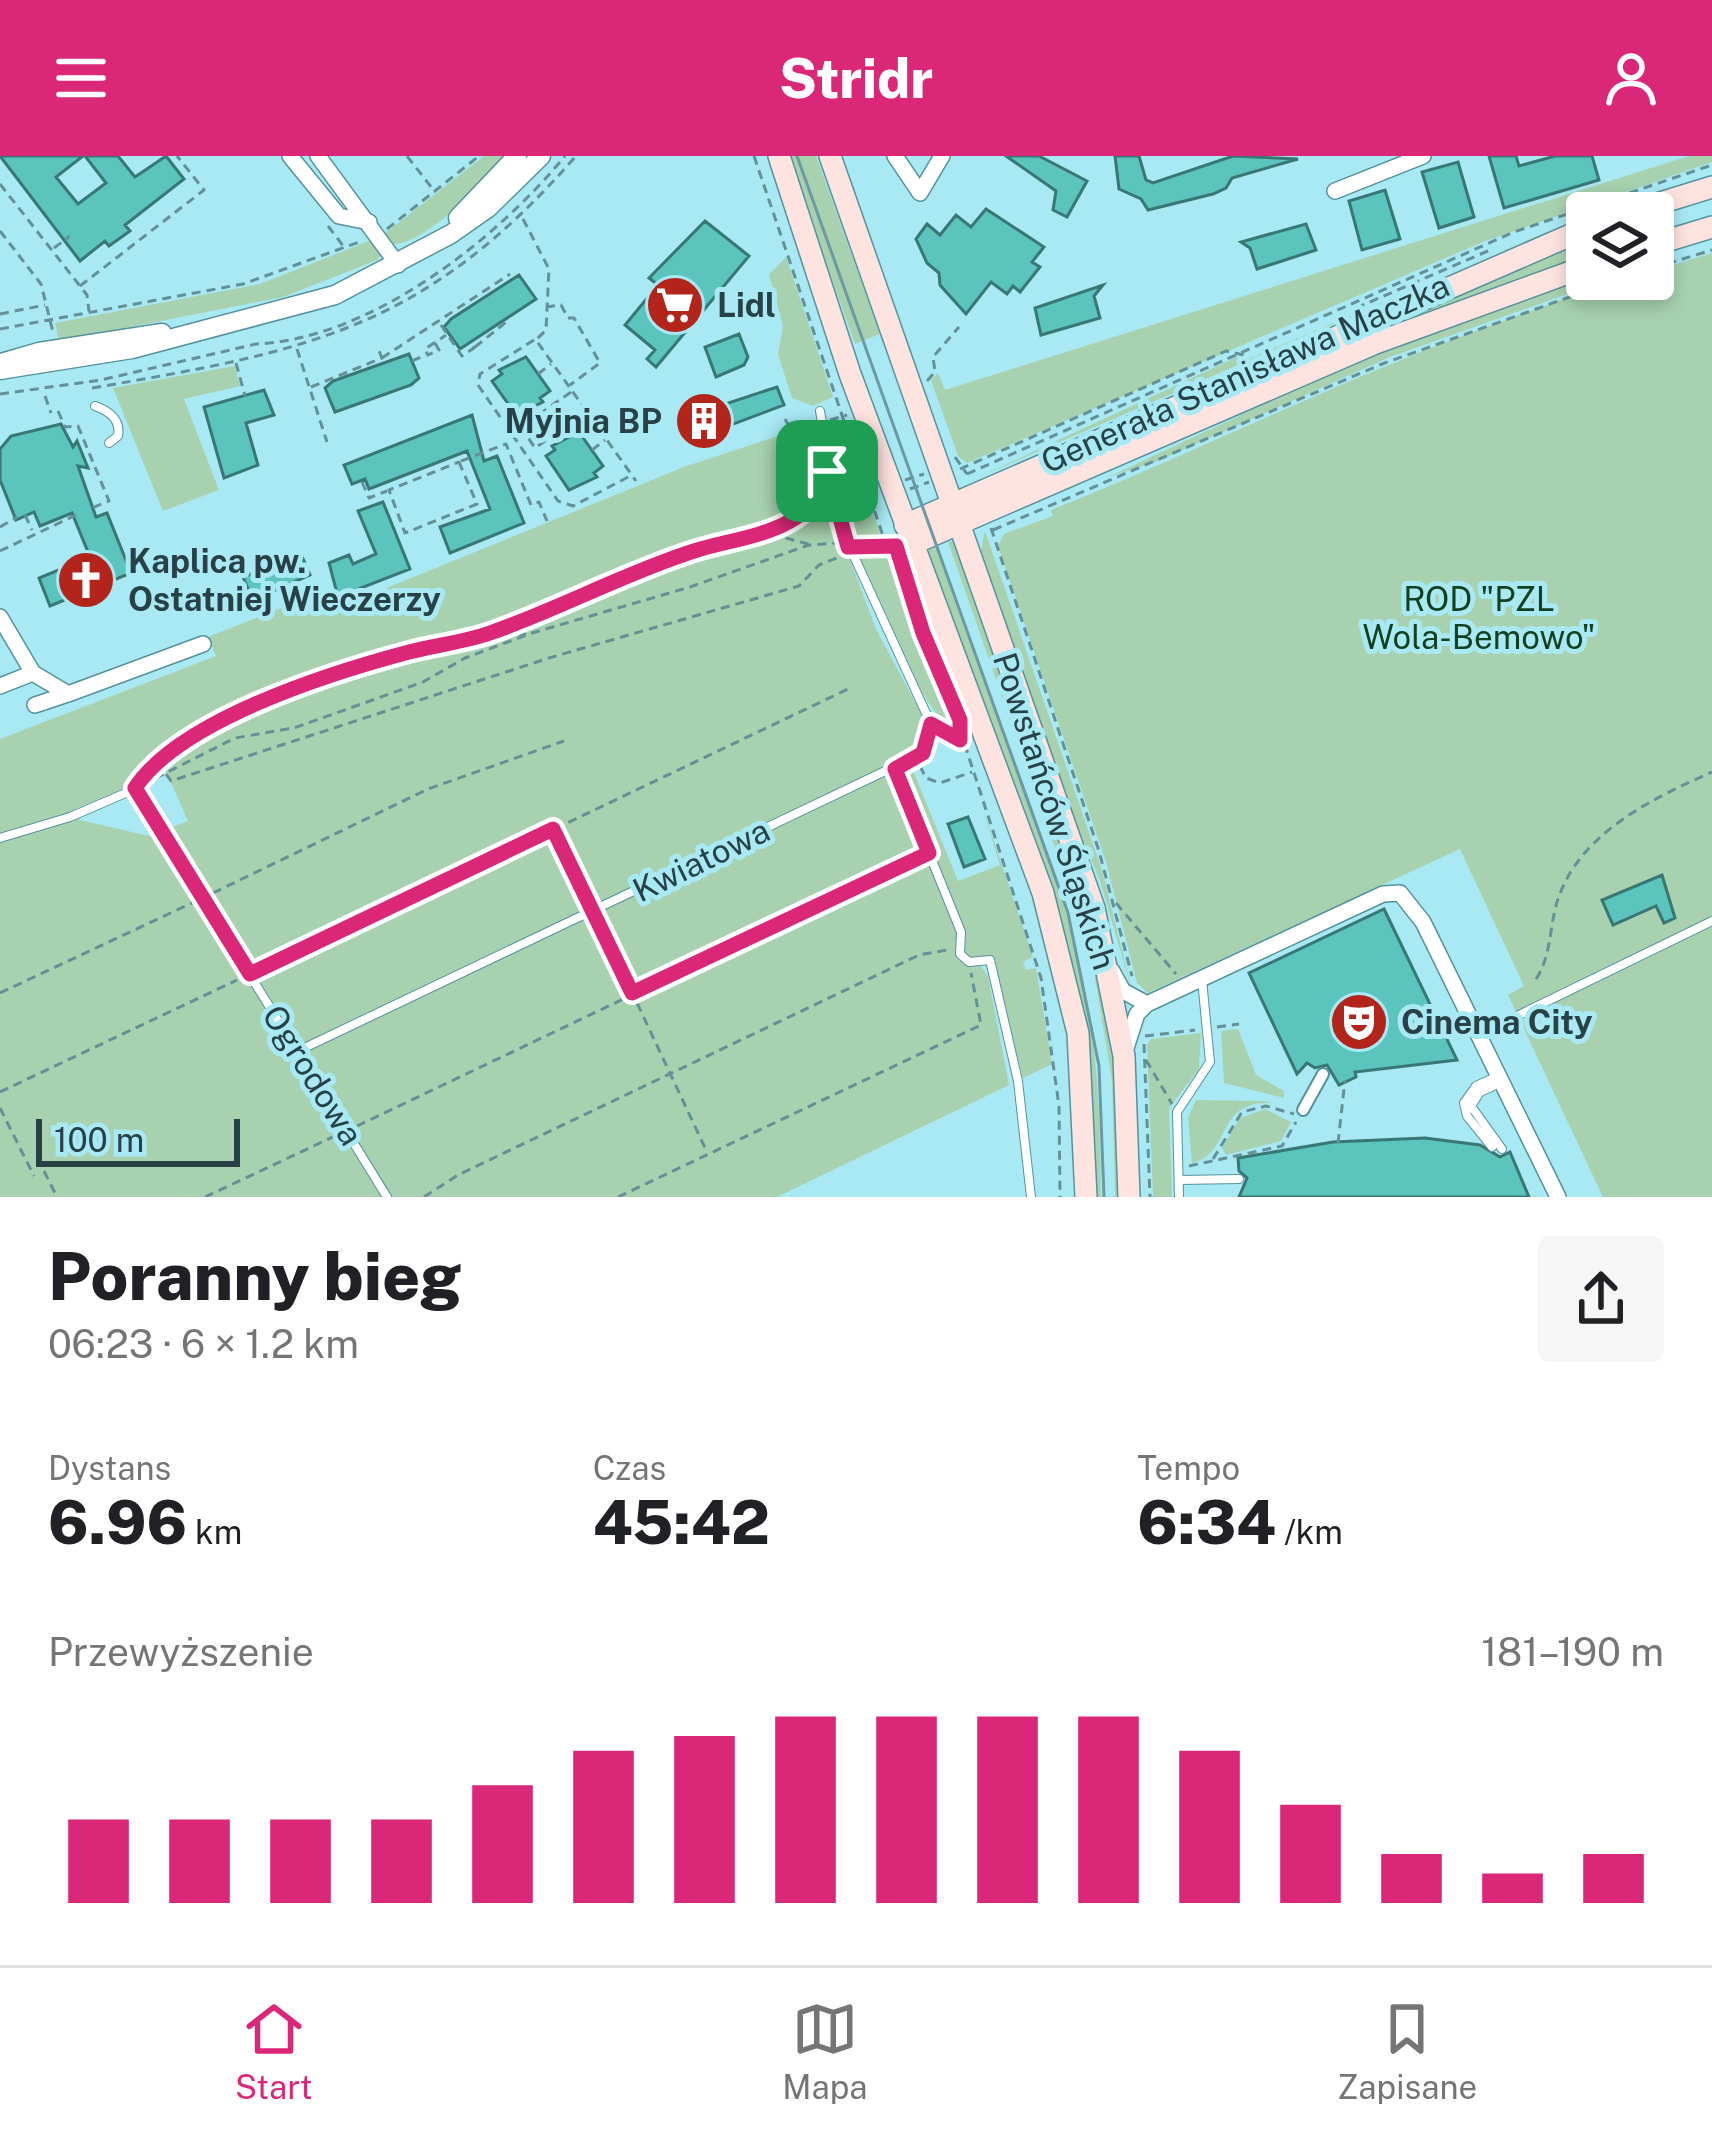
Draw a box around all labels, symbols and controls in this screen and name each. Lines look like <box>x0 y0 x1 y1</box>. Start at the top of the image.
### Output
icon: menu <box>48 45 114 111</box>
icon: person <box>1598 45 1664 111</box>
text: Stridr <box>779 47 933 110</box>
map controls <box>1566 192 1674 300</box>
button: layers <box>1566 192 1674 300</box>
street label: Generała Stanisława Maczka <box>1035 266 1455 480</box>
supermarket icon: Lidl <box>644 274 706 336</box>
place label: Lidl <box>717 286 776 324</box>
building icon: Myjnia BP <box>673 390 735 452</box>
place label: Myjnia BP <box>504 402 662 440</box>
pin <box>776 420 878 522</box>
icon: arrive <box>794 438 860 504</box>
place label: Kaplica pw. Ostatniej Wieczerzy <box>128 542 441 618</box>
church icon: Kaplica pw. Ostatniej Wieczerzy <box>55 549 117 611</box>
park label: ROD "PZL Wola-Bemowo" <box>1363 580 1595 656</box>
street label: Powstańców Śląskich <box>986 647 1125 974</box>
street label: Kwiatowa <box>627 811 775 909</box>
theatre icon: Cinema City <box>1328 991 1390 1053</box>
street label: Ogrodowa <box>255 998 371 1152</box>
place label: Cinema City <box>1401 1003 1593 1041</box>
scale bar <box>36 1113 240 1166</box>
text: 100 m <box>54 1121 144 1159</box>
button: share <box>1538 1236 1664 1362</box>
text: Poranny bieg <box>48 1237 461 1315</box>
text: 06:23 · 6 × 1.2 km <box>48 1321 359 1367</box>
text: Dystans <box>48 1449 171 1487</box>
text: Czas <box>593 1449 666 1487</box>
text: Tempo <box>1137 1449 1240 1487</box>
text: 6.96 <box>48 1487 187 1558</box>
text: 45:42 <box>593 1487 770 1558</box>
text: 6:34 <box>1137 1487 1276 1558</box>
text: km <box>187 1513 242 1551</box>
text: /km <box>1276 1513 1343 1551</box>
text: Przewyższenie <box>48 1629 314 1675</box>
text: 181–190 m <box>1481 1629 1664 1675</box>
tab: Start <box>235 1996 313 2106</box>
tab: Mapa <box>782 1996 867 2106</box>
tab: Zapisane <box>1337 1996 1477 2106</box>

